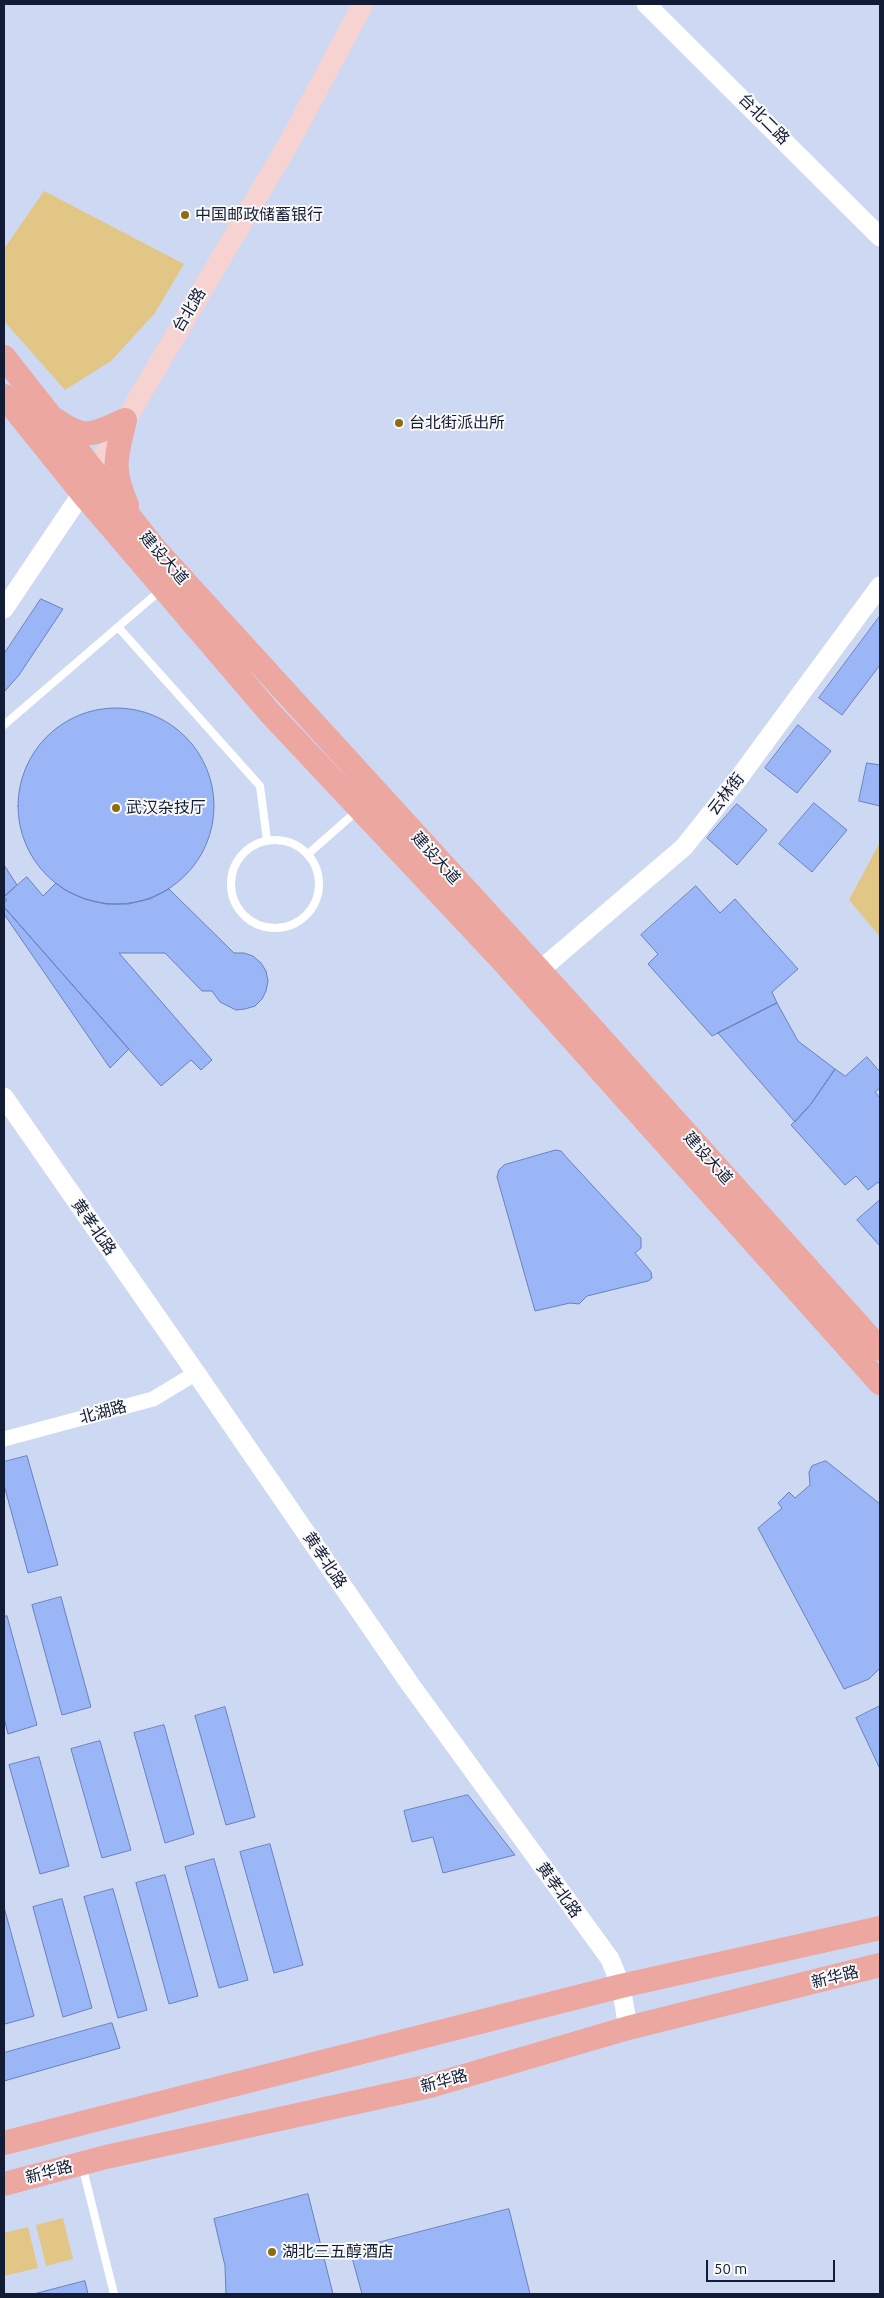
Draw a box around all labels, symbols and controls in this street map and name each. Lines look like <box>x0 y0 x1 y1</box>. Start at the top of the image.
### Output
street label: 台北二路 <box>735 90 793 148</box>
place label: 中国邮政储蓄银行 <box>195 205 323 225</box>
marker: 中国邮政储蓄银行 <box>179 209 191 221</box>
street label: 台北路 <box>168 284 210 336</box>
place label: 台北街派出所 <box>409 413 505 433</box>
marker: 台北街派出所 <box>393 417 405 429</box>
street label: 建设大道 <box>136 528 192 588</box>
street label: 云林街 <box>704 769 748 819</box>
place label: 武汉杂技厅 <box>126 798 206 818</box>
marker: 武汉杂技厅 <box>110 802 122 814</box>
street label: 建设大道 <box>407 828 465 888</box>
street label: 建设大道 <box>679 1128 737 1188</box>
street label: 黄孝北路 <box>68 1195 120 1259</box>
street label: 北湖路 <box>77 1397 129 1427</box>
street label: 黄孝北路 <box>299 1528 351 1592</box>
street label: 黄孝北路 <box>532 1858 586 1922</box>
street label: 新华路 <box>809 1962 861 1992</box>
street label: 新华路 <box>418 2066 470 2096</box>
street label: 新华路 <box>23 2157 75 2187</box>
place label: 湖北三五醇酒店 <box>282 2242 394 2262</box>
marker: 湖北三五醇酒店 <box>266 2246 278 2258</box>
scale bar <box>709 2250 838 2282</box>
text: 50 m <box>714 2260 747 2277</box>

